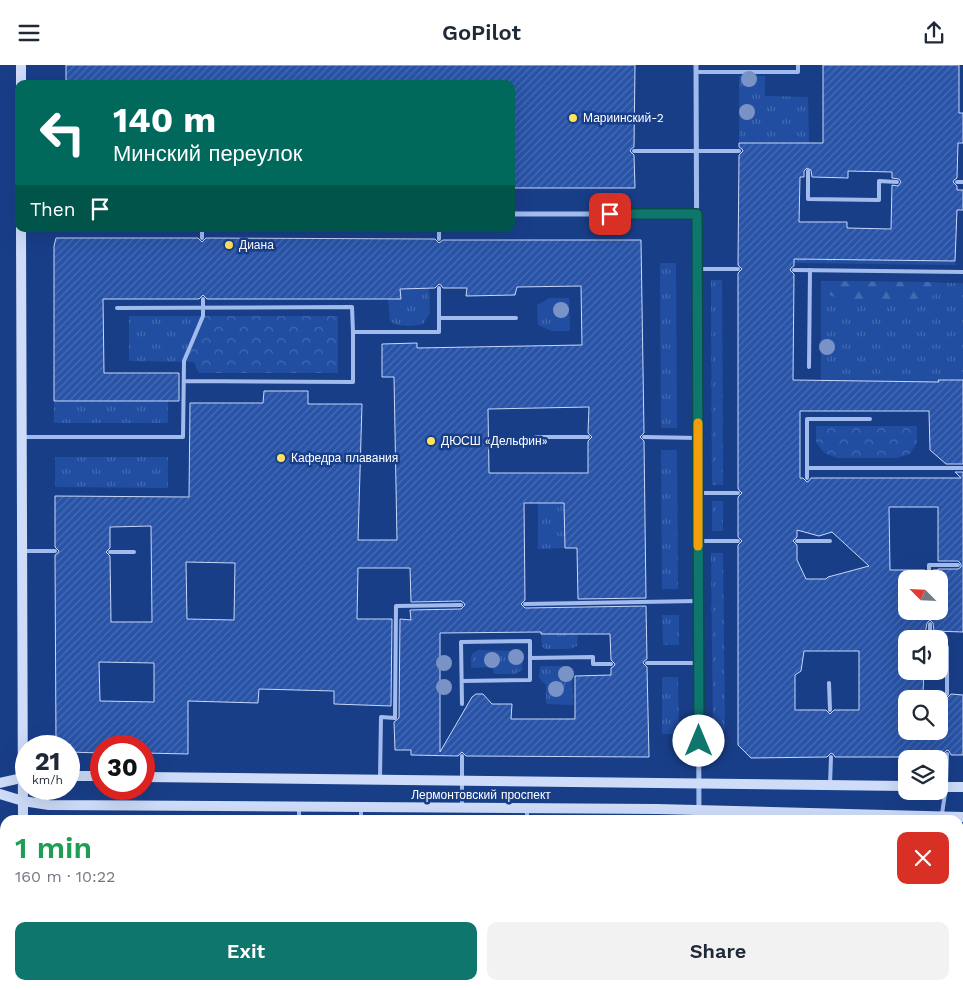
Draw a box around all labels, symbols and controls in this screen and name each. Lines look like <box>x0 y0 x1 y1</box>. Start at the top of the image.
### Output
icon: menu <box>15 19 43 47</box>
icon: share <box>920 19 948 47</box>
text: GoPilot <box>442 20 521 45</box>
text: 140 m <box>113 99 216 141</box>
icon: left <box>30 100 95 165</box>
place label: Мариинский-2 <box>583 111 664 125</box>
marker: Мариинский-2 <box>567 112 579 124</box>
text: Минский переулок <box>113 141 302 166</box>
pin <box>589 193 631 235</box>
icon: arrive <box>86 195 114 223</box>
text: Then <box>30 198 76 221</box>
icon: arrive <box>596 200 624 228</box>
place label: Диана <box>239 238 274 252</box>
marker: Диана <box>223 239 235 251</box>
place label: ДЮСШ «Дельфин» <box>441 434 548 448</box>
marker: ДЮСШ «Дельфин» <box>425 435 437 447</box>
place label: Кафедра плавания <box>291 451 398 465</box>
marker: Кафедра плавания <box>275 452 287 464</box>
north arrow <box>898 570 948 620</box>
map controls <box>898 570 948 800</box>
button: sound <box>898 630 948 680</box>
button: search <box>898 690 948 740</box>
position arrow <box>672 714 724 766</box>
speed limit sign: 30 <box>90 735 155 800</box>
text: 21 <box>35 747 60 776</box>
button: layers <box>898 750 948 800</box>
text: km/h <box>32 773 63 787</box>
street label: Лермонтовский проспект <box>411 788 551 802</box>
text: 1 min <box>15 830 92 865</box>
button: close <box>897 832 949 884</box>
text: 160 m · 10:22 <box>15 867 115 886</box>
button: Exit <box>15 922 477 980</box>
button: Share <box>487 922 949 980</box>

